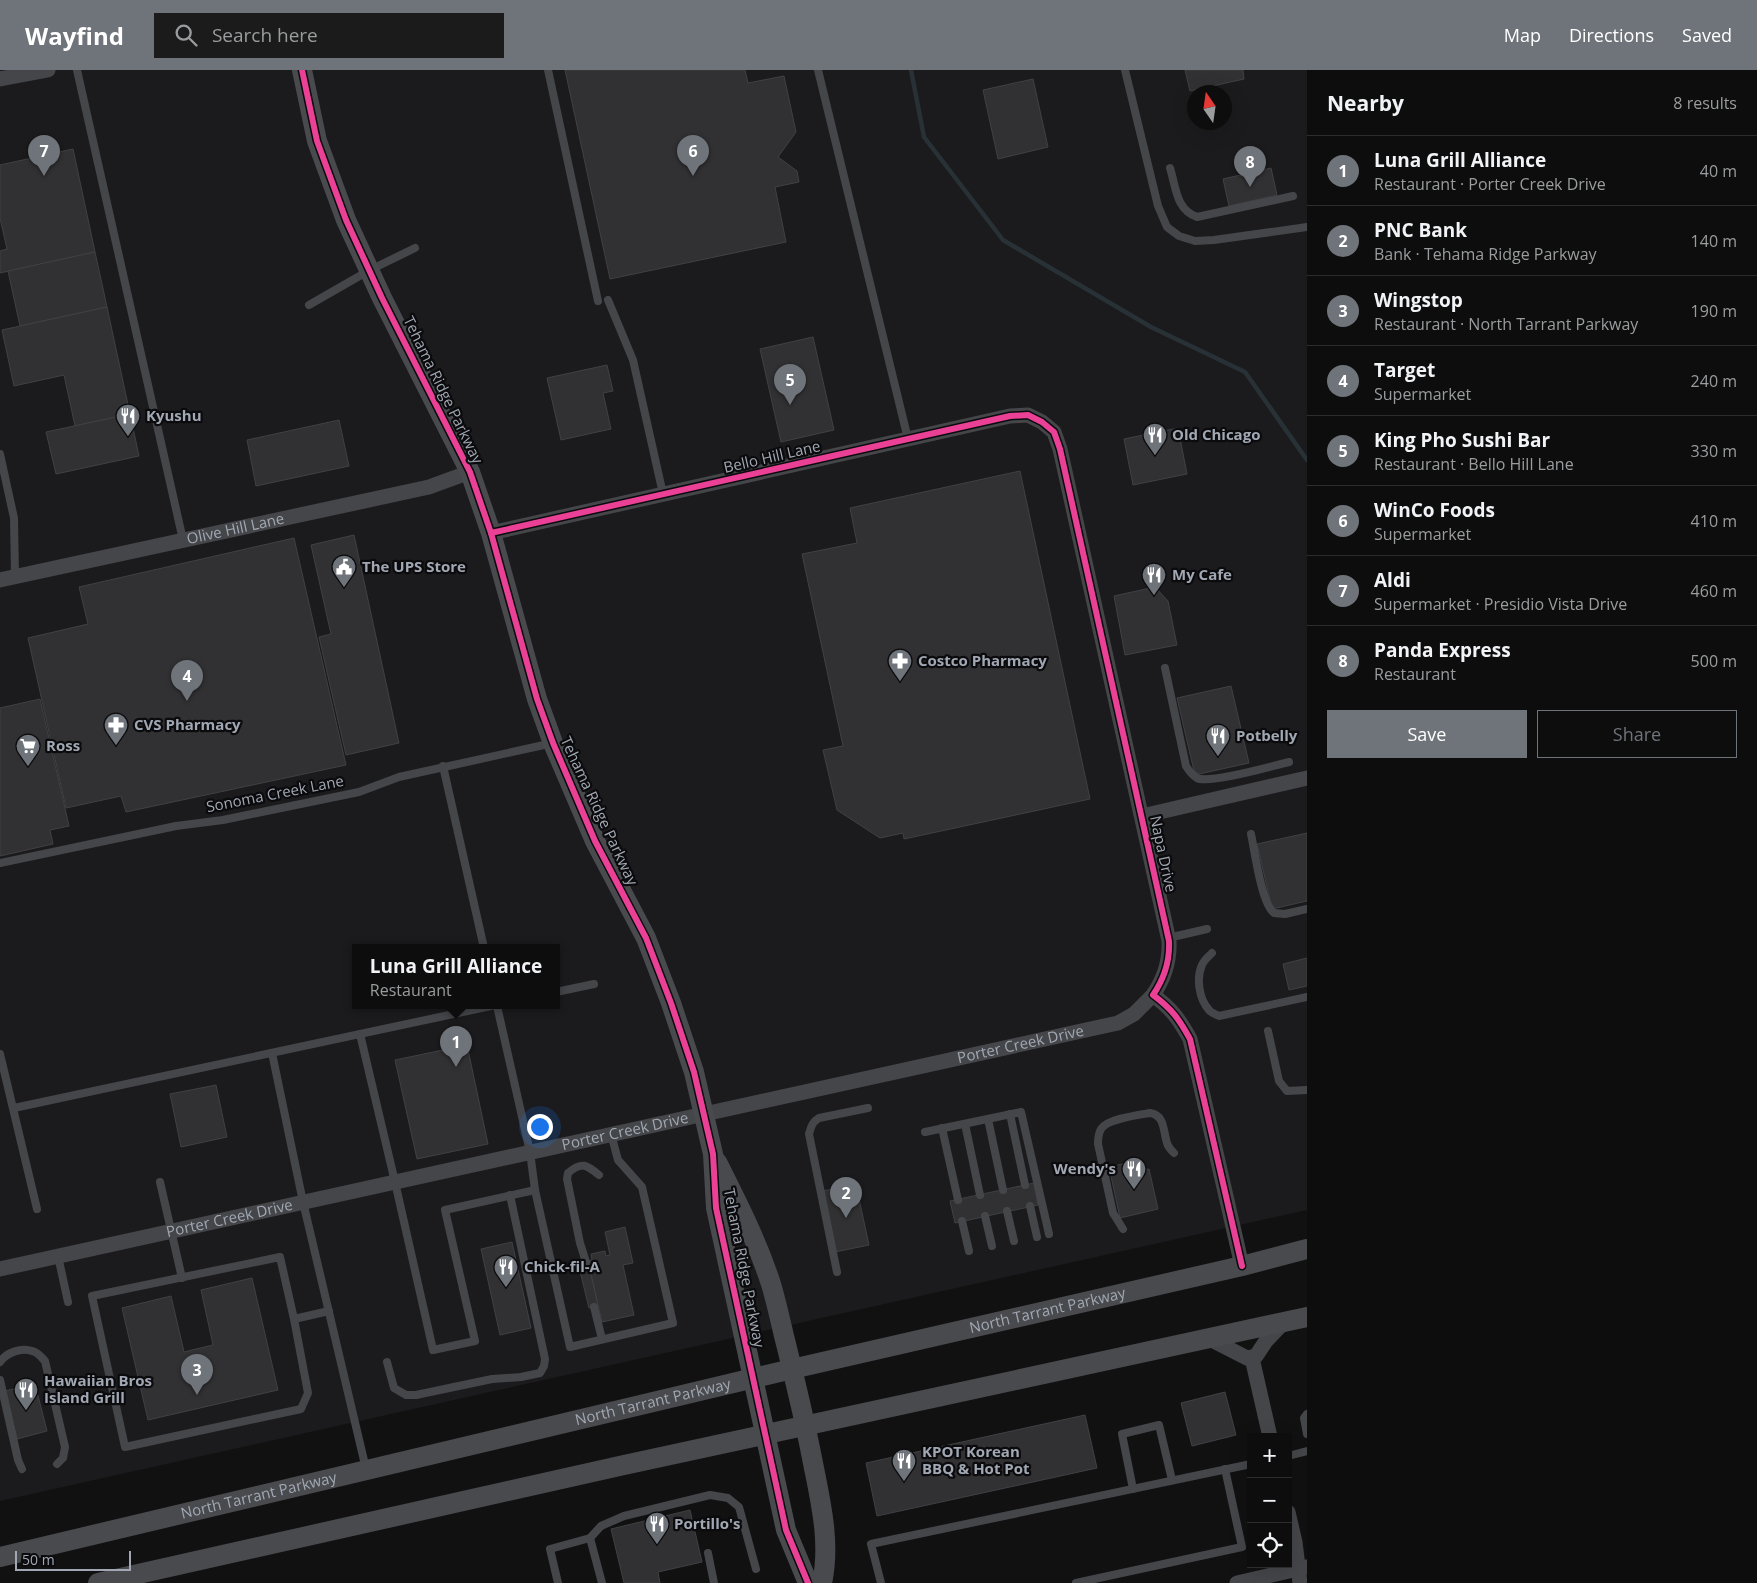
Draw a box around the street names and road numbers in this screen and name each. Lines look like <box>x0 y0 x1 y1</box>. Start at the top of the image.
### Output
street label: Tehama Ridge Parkway <box>399 312 489 467</box>
street label: Bello Hill Lane <box>721 435 822 477</box>
street label: Olive Hill Lane <box>185 508 286 548</box>
street label: Tehama Ridge Parkway <box>557 733 643 889</box>
street label: Sonoma Creek Lane <box>204 770 345 816</box>
street label: Napa Drive <box>1146 814 1182 894</box>
street label: Porter Creek Drive <box>955 1020 1086 1067</box>
street label: Porter Creek Drive <box>560 1107 690 1154</box>
street label: Tehama Ridge Parkway <box>720 1186 770 1350</box>
street label: Porter Creek Drive <box>164 1194 294 1241</box>
street label: North Tarrant Parkway <box>967 1282 1128 1337</box>
street label: North Tarrant Parkway <box>573 1373 733 1429</box>
street label: North Tarrant Parkway <box>179 1466 339 1523</box>

